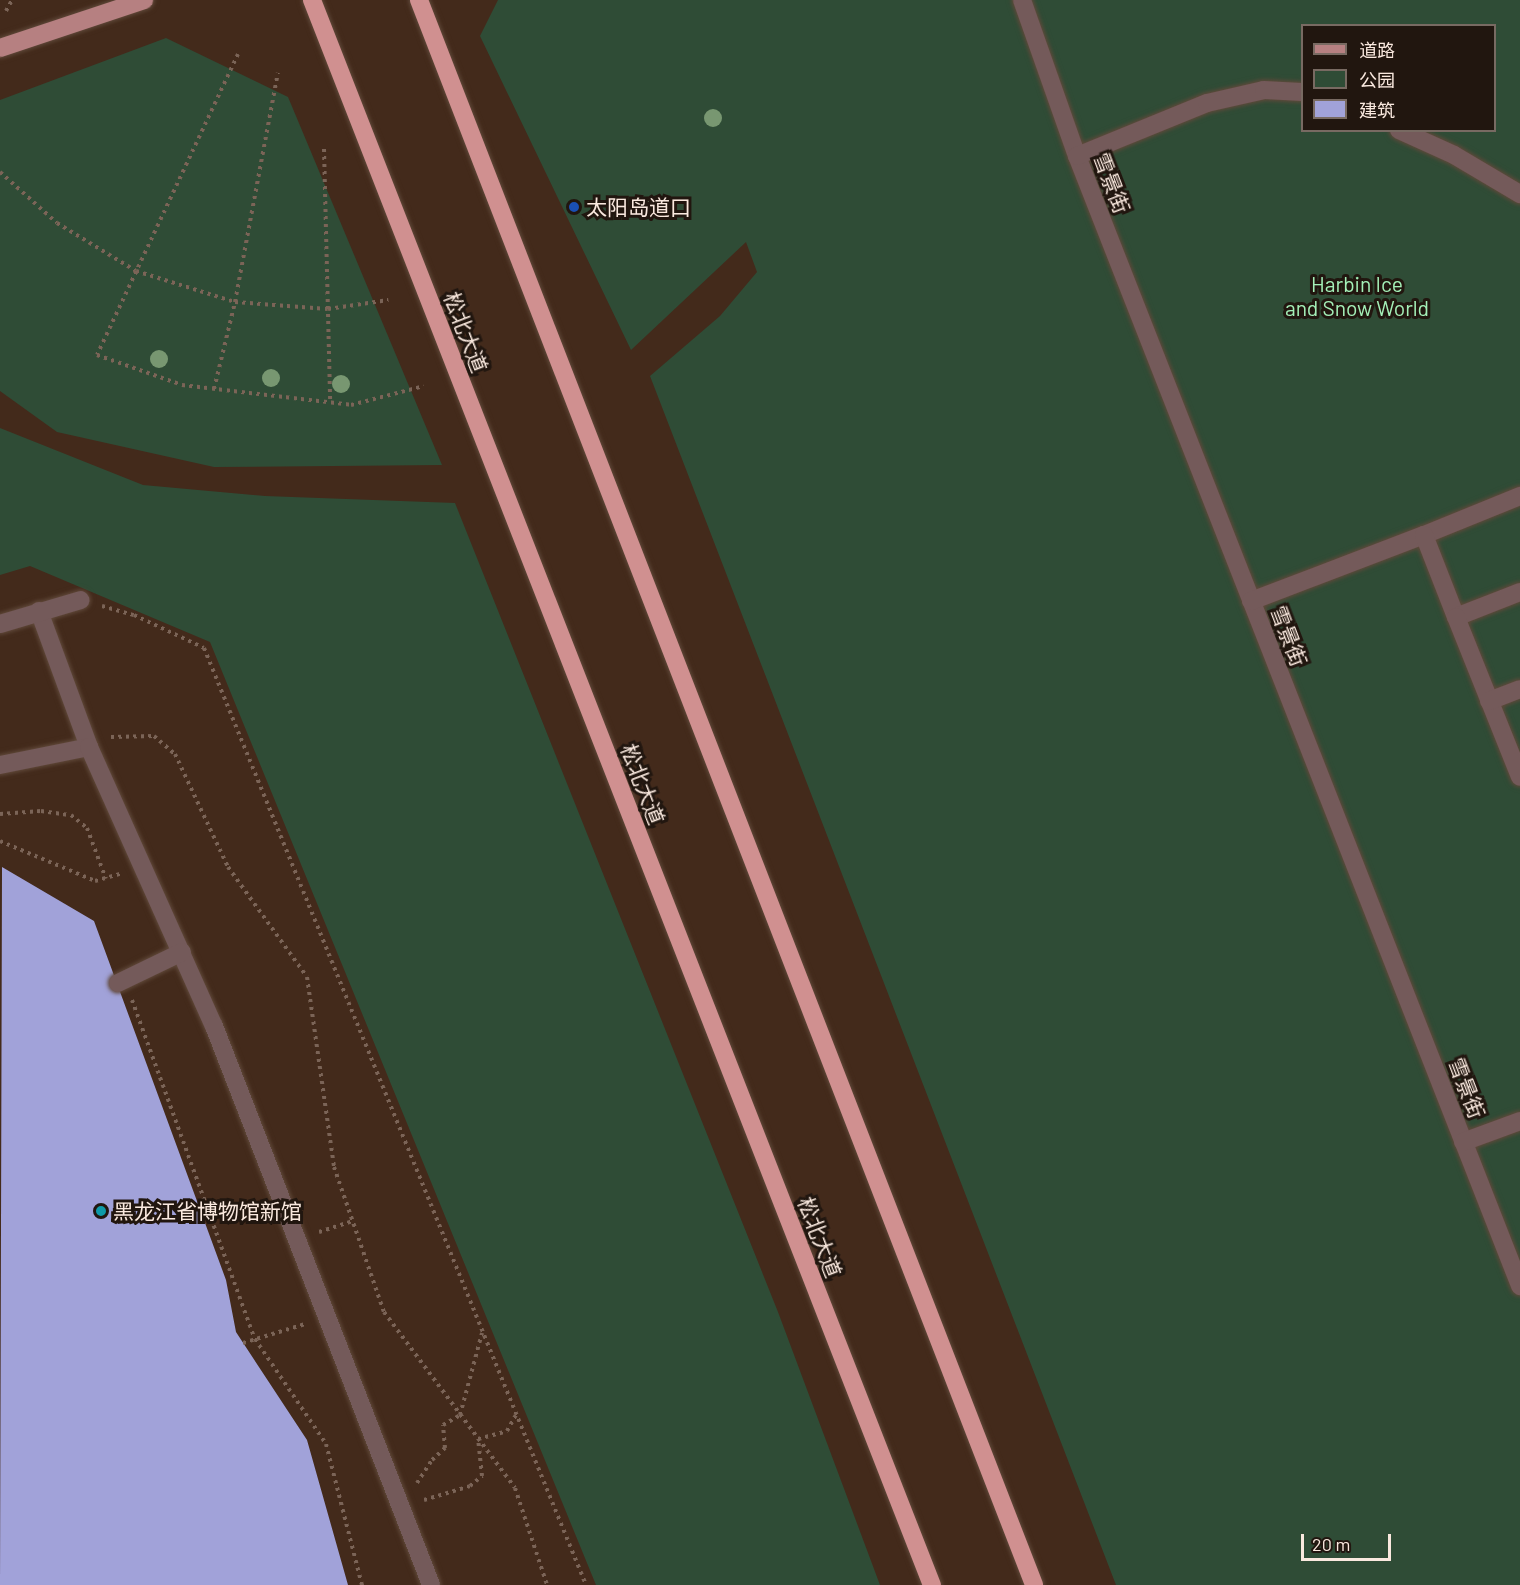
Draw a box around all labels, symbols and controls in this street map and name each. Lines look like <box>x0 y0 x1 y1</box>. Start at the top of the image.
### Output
legend <box>1301 24 1496 132</box>
text: 道路 <box>1359 39 1395 61</box>
text: 公园 <box>1359 69 1395 91</box>
text: 建筑 <box>1359 99 1395 121</box>
street label: 雪景街 <box>1089 149 1135 217</box>
place label: 太阳岛道口 <box>586 194 691 220</box>
marker: 太阳岛道口 <box>567 200 581 214</box>
park label: Harbin Ice and Snow World <box>1285 271 1429 321</box>
street label: 松北大道 <box>439 288 493 376</box>
street label: 雪景街 <box>1266 602 1312 670</box>
street label: 松北大道 <box>616 740 670 828</box>
street label: 雪景街 <box>1444 1054 1490 1122</box>
street label: 松北大道 <box>793 1193 847 1281</box>
place label: 黑龙江省博物馆新馆 <box>113 1198 302 1224</box>
marker: 黑龙江省博物馆新馆 <box>94 1204 108 1218</box>
scale bar <box>1304 1522 1394 1560</box>
text: 20 m <box>1312 1533 1350 1555</box>

